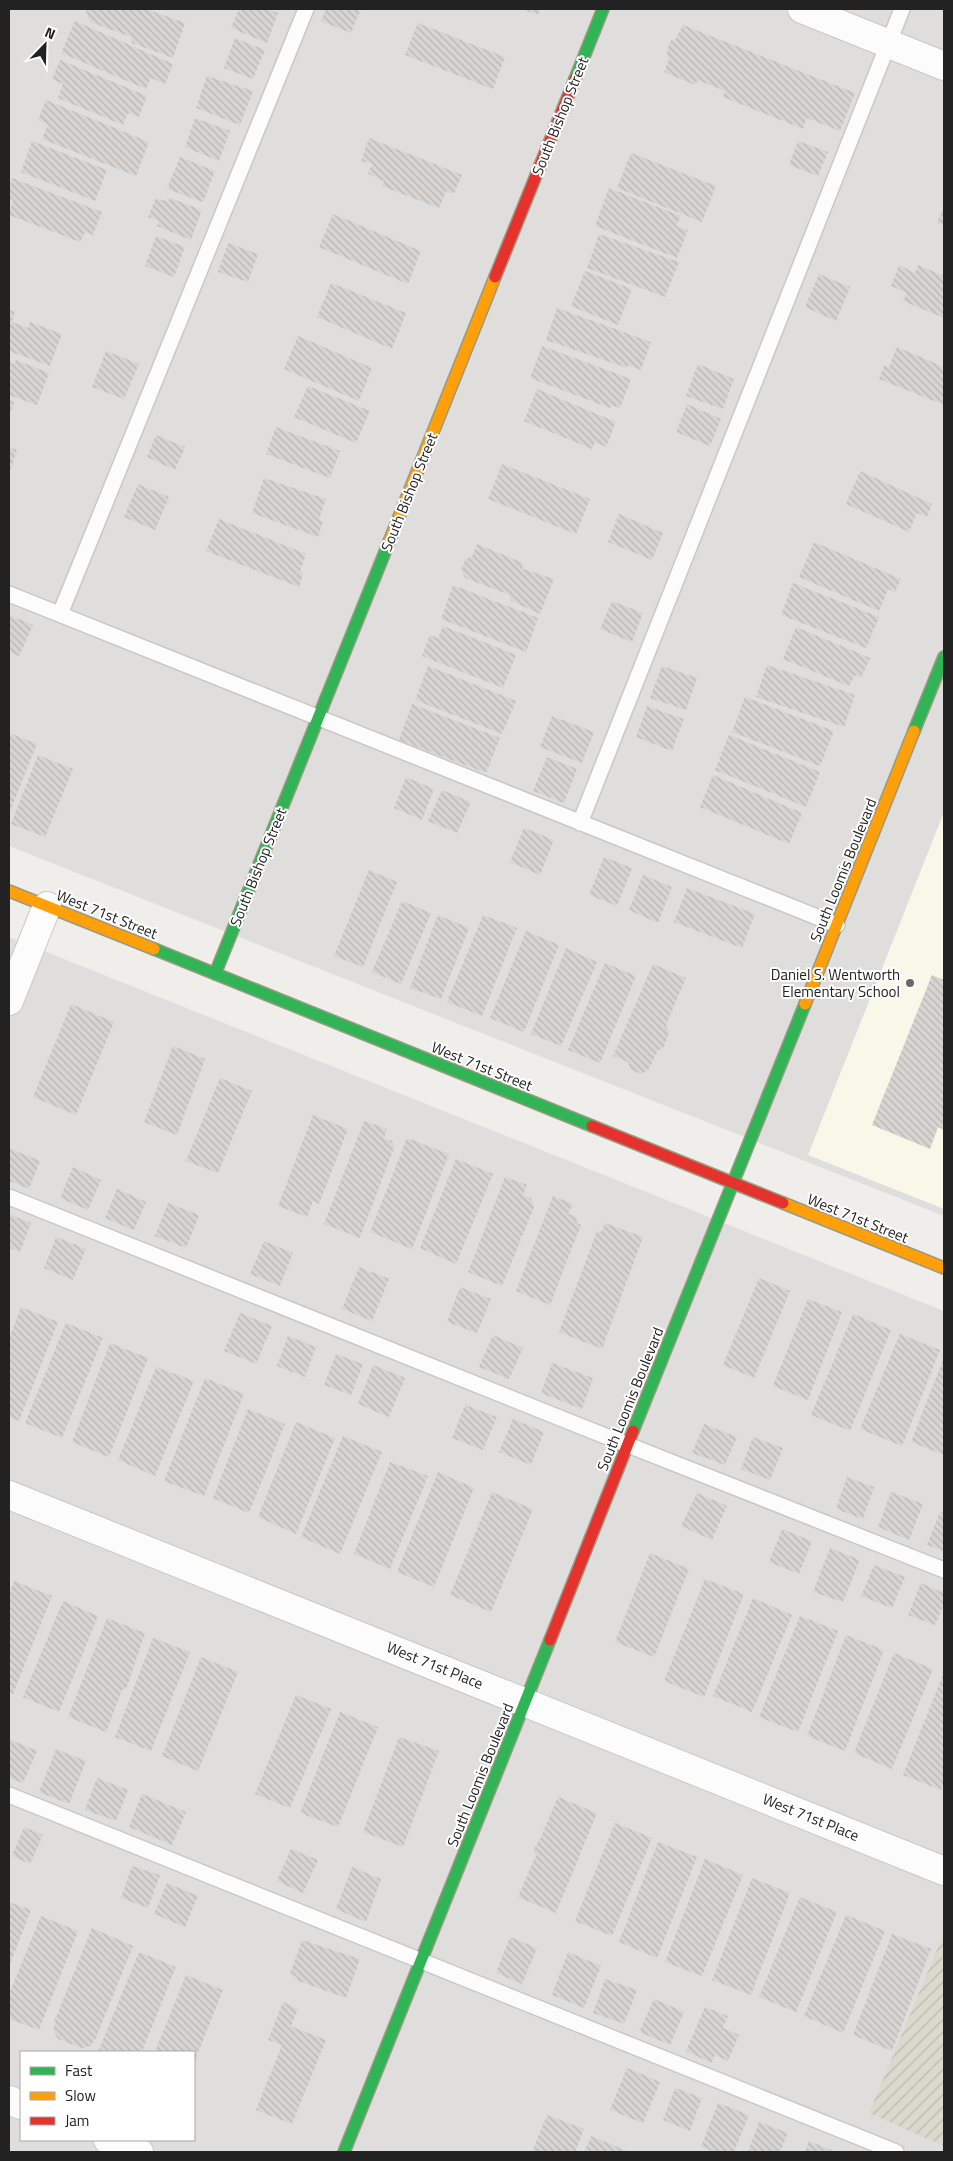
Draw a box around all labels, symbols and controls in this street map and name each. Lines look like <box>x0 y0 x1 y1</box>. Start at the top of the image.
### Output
north arrow <box>20 20 70 70</box>
text: N <box>42 21 59 44</box>
street label: South Bishop Street <box>526 53 595 179</box>
street label: South Bishop Street <box>375 429 444 555</box>
street label: South Loomis Boulevard <box>804 795 882 945</box>
street label: South Bishop Street <box>224 804 293 930</box>
street label: West 71st Street <box>53 883 162 945</box>
place label: Daniel S. Wentworth Elementary School <box>771 963 900 1003</box>
marker: Daniel S. Wentworth Elementary School <box>904 977 916 989</box>
street label: West 71st Street <box>428 1035 537 1097</box>
street label: West 71st Street <box>804 1187 913 1249</box>
street label: South Loomis Boulevard <box>591 1324 669 1474</box>
street label: West 71st Place <box>383 1635 487 1695</box>
street label: South Loomis Boulevard <box>441 1700 519 1850</box>
street label: West 71st Place <box>759 1787 863 1847</box>
legend <box>20 2051 195 2141</box>
text: Fast <box>65 2059 93 2082</box>
text: Slow <box>65 2084 96 2107</box>
text: Jam <box>65 2109 89 2132</box>

